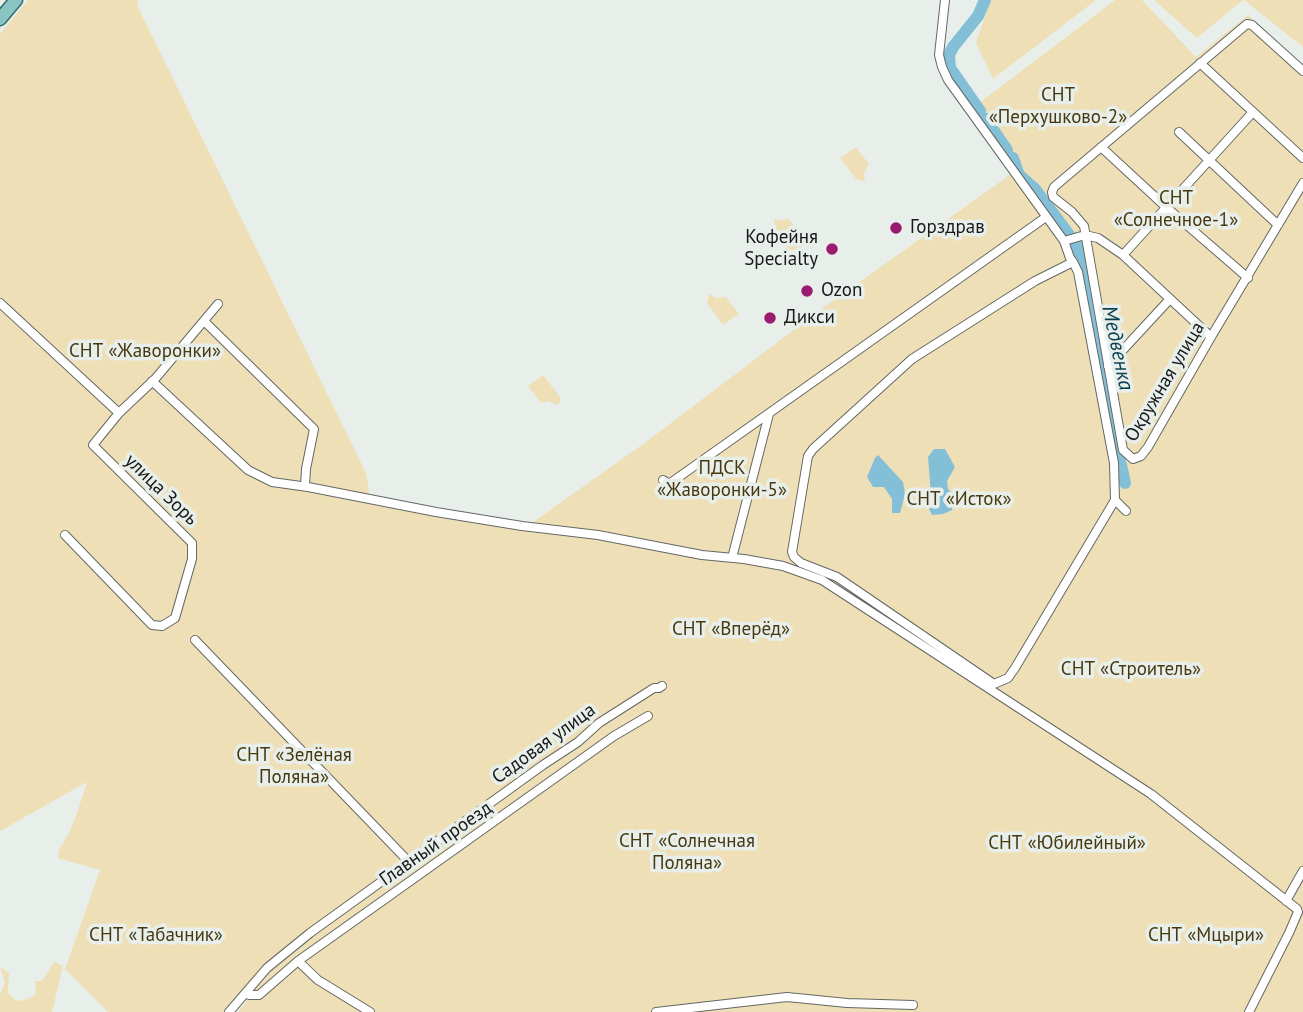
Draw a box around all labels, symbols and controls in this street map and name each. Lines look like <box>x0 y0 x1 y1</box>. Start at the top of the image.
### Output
park label: СНТ «Перхушково-2» <box>989 85 1127 129</box>
park label: СНТ «Солнечное-1» <box>1114 188 1238 232</box>
place label: Горздрав <box>910 217 985 239</box>
marker: Горздрав <box>888 220 904 236</box>
place label: Кофейня Specialty <box>744 227 818 271</box>
marker: Кофейня Specialty <box>824 241 840 257</box>
place label: Ozon <box>821 280 862 302</box>
marker: Ozon <box>799 283 815 299</box>
water label: Медвенка <box>1096 303 1138 393</box>
place label: Дикси <box>784 307 835 329</box>
marker: Дикси <box>762 310 778 326</box>
street label: Окружная улица <box>1120 318 1210 446</box>
park label: СНТ «Жаворонки» <box>69 341 221 363</box>
street label: улица Зорь <box>120 450 202 530</box>
park label: ПДСК «Жаворонки-5» <box>657 458 787 502</box>
park label: СНТ «Исток» <box>906 489 1012 511</box>
park label: СНТ «Вперёд» <box>672 619 790 641</box>
park label: СНТ «Строитель» <box>1061 659 1201 681</box>
street label: Садовая улица <box>488 699 600 789</box>
park label: СНТ «Зелёная Поляна» <box>236 745 352 789</box>
street label: Главный проезд <box>375 797 497 891</box>
park label: СНТ «Солнечная Поляна» <box>619 831 755 875</box>
park label: СНТ «Юбилейный» <box>988 833 1146 855</box>
park label: СНТ «Табачник» <box>89 925 223 947</box>
park label: СНТ «Мцыри» <box>1148 925 1264 947</box>

